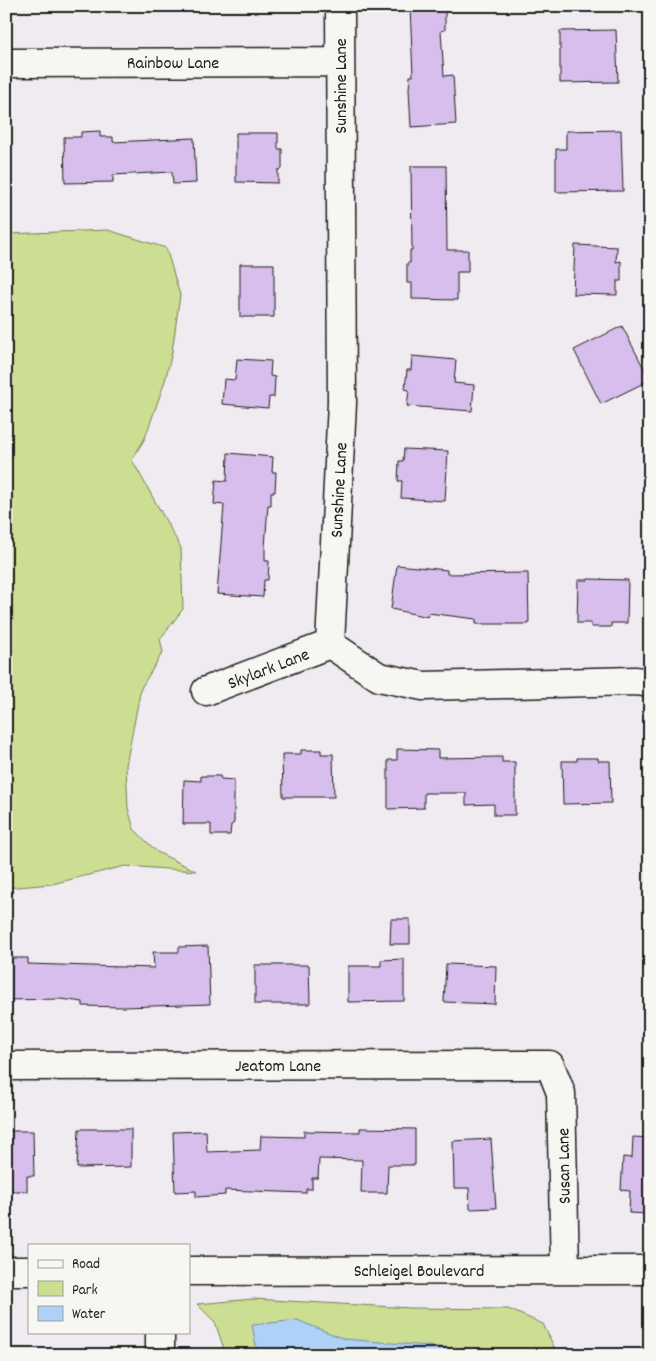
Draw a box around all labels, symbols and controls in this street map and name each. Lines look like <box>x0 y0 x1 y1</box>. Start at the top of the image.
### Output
street label: Sunshine Lane <box>330 38 355 134</box>
street label: Rainbow Lane <box>127 52 219 77</box>
street label: Sunshine Lane <box>326 442 355 538</box>
street label: Skylark Lane <box>224 643 313 697</box>
street label: Jeatom Lane <box>235 1055 321 1080</box>
street label: Susan Lane <box>552 1128 579 1204</box>
legend <box>28 1244 190 1334</box>
text: Road <box>72 1254 100 1276</box>
street label: Schleigel Boulevard <box>354 1260 484 1285</box>
text: Park <box>72 1280 98 1302</box>
text: Water <box>72 1304 106 1326</box>

